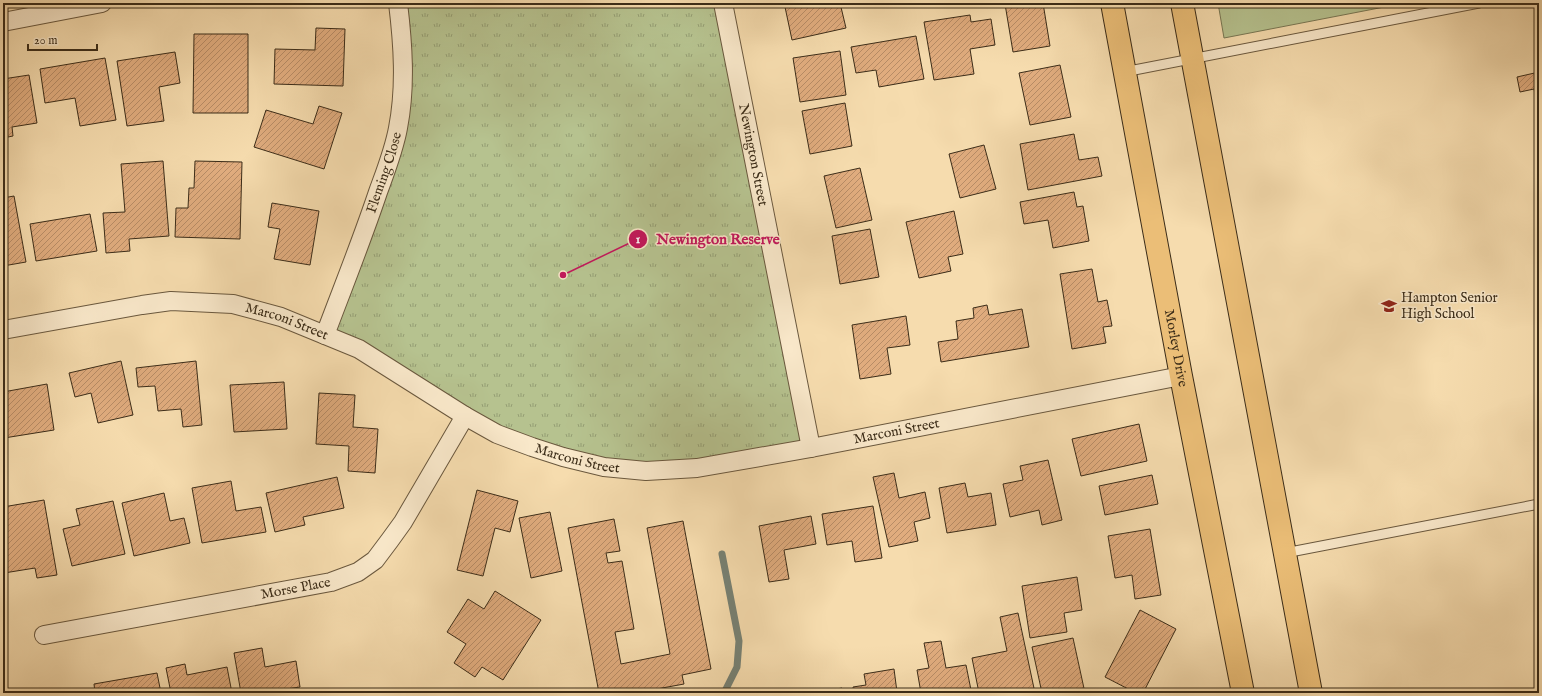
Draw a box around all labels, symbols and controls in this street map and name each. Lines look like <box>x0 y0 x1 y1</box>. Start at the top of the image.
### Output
scale bar <box>28 26 97 52</box>
text: 20 m <box>34 33 57 48</box>
street label: Newington Street <box>734 102 772 208</box>
street label: Fleming Close <box>362 130 406 216</box>
callout: Newington Reserve <box>628 225 788 252</box>
text: Newington Reserve <box>655 230 780 249</box>
text: 1 <box>636 232 641 247</box>
place label: Hampton Senior High School <box>1401 289 1498 323</box>
school or university icon: Hampton Senior High School <box>1380 297 1398 315</box>
street label: Marconi Street <box>243 299 331 344</box>
street label: Morley Drive <box>1160 308 1192 389</box>
street label: Marconi Street <box>852 414 941 448</box>
street label: Marconi Street <box>533 439 621 477</box>
street label: Morse Place <box>259 573 333 604</box>

